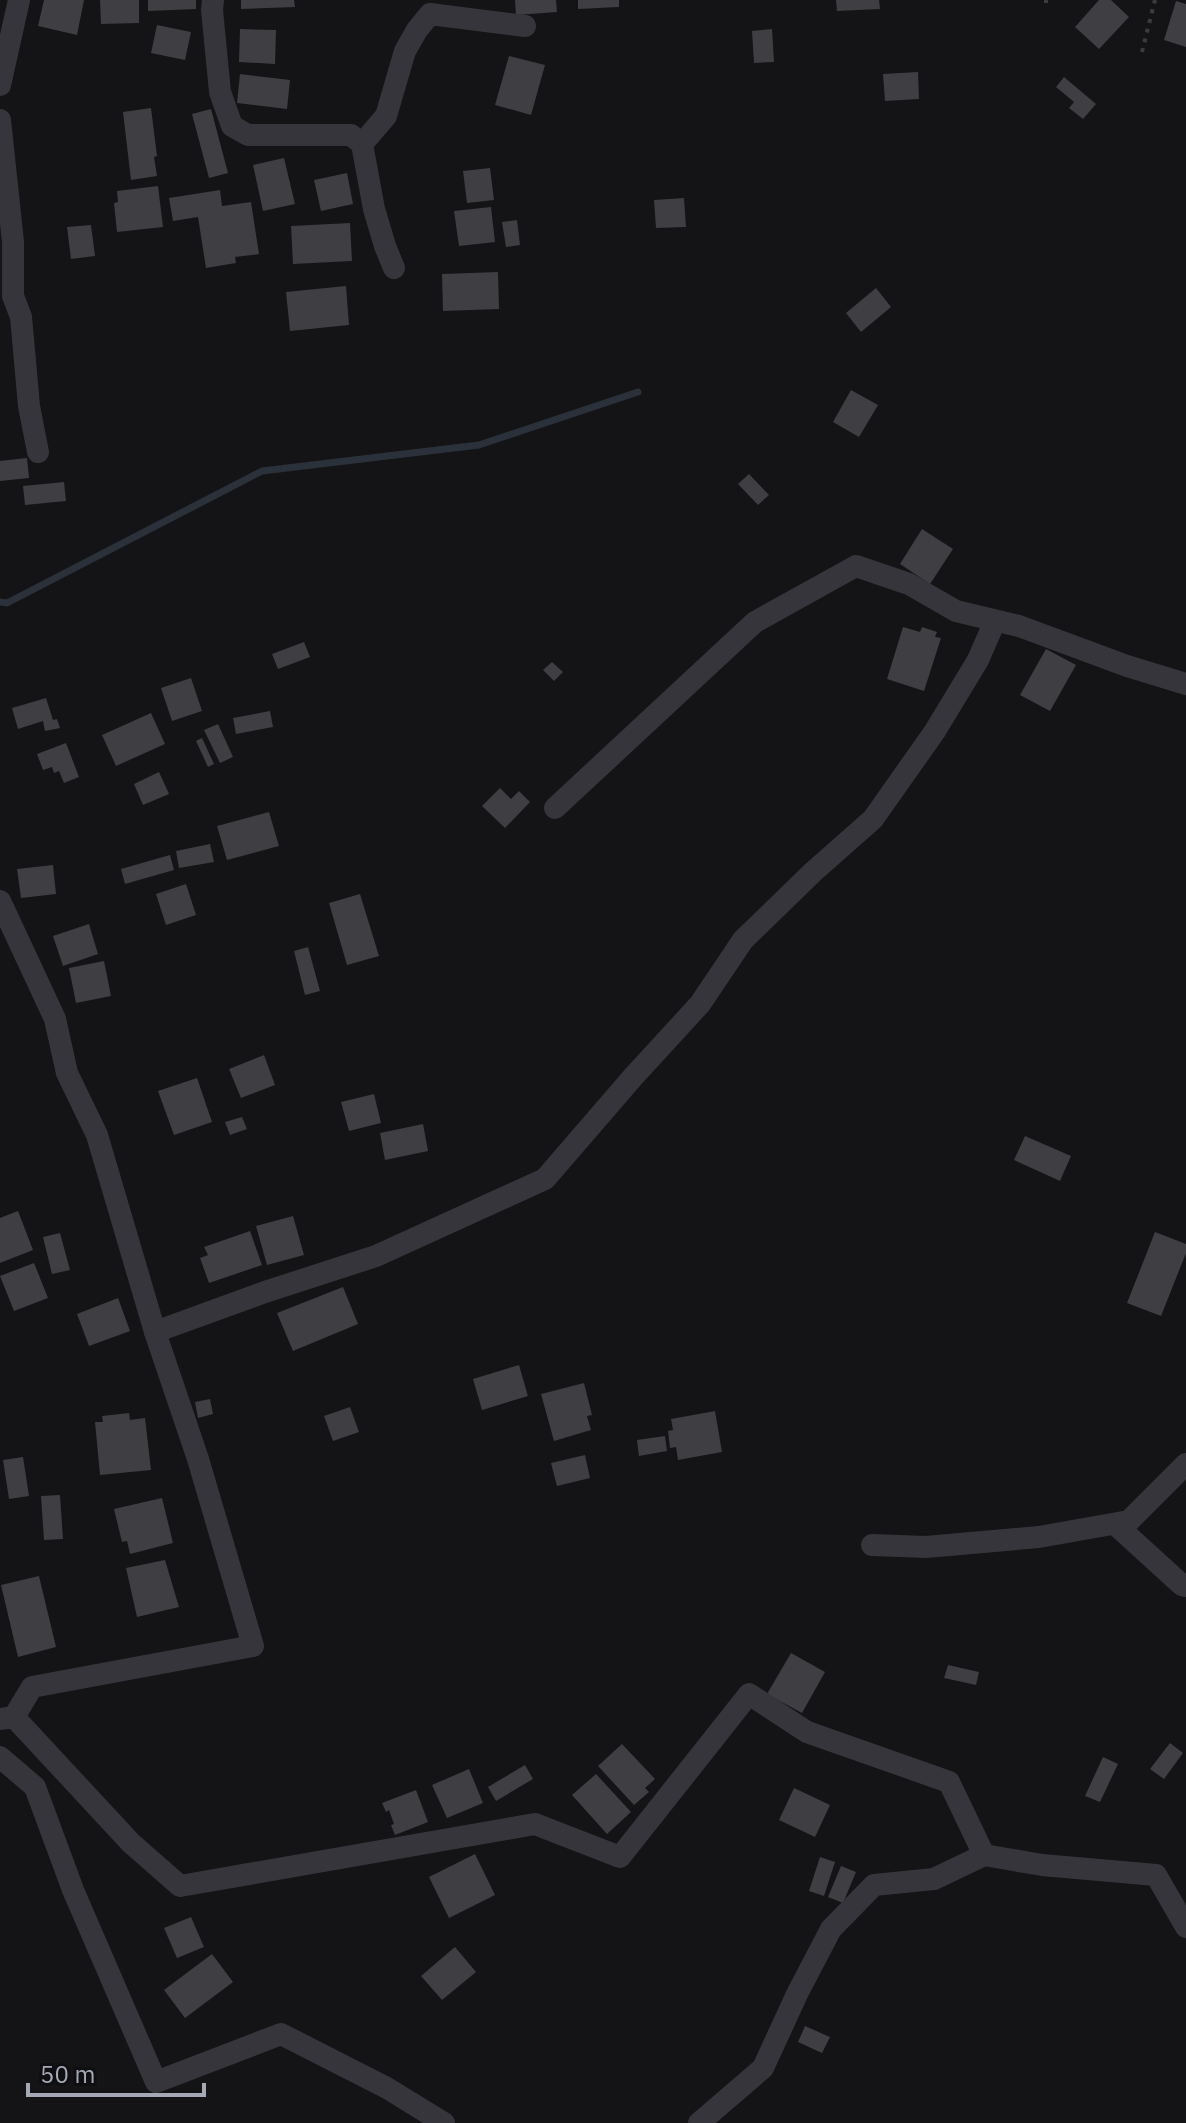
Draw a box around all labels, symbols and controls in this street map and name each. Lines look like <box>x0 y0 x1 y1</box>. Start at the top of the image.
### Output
scale bar <box>28 2047 204 2097</box>
text: 50 m <box>40 2058 95 2090</box>

